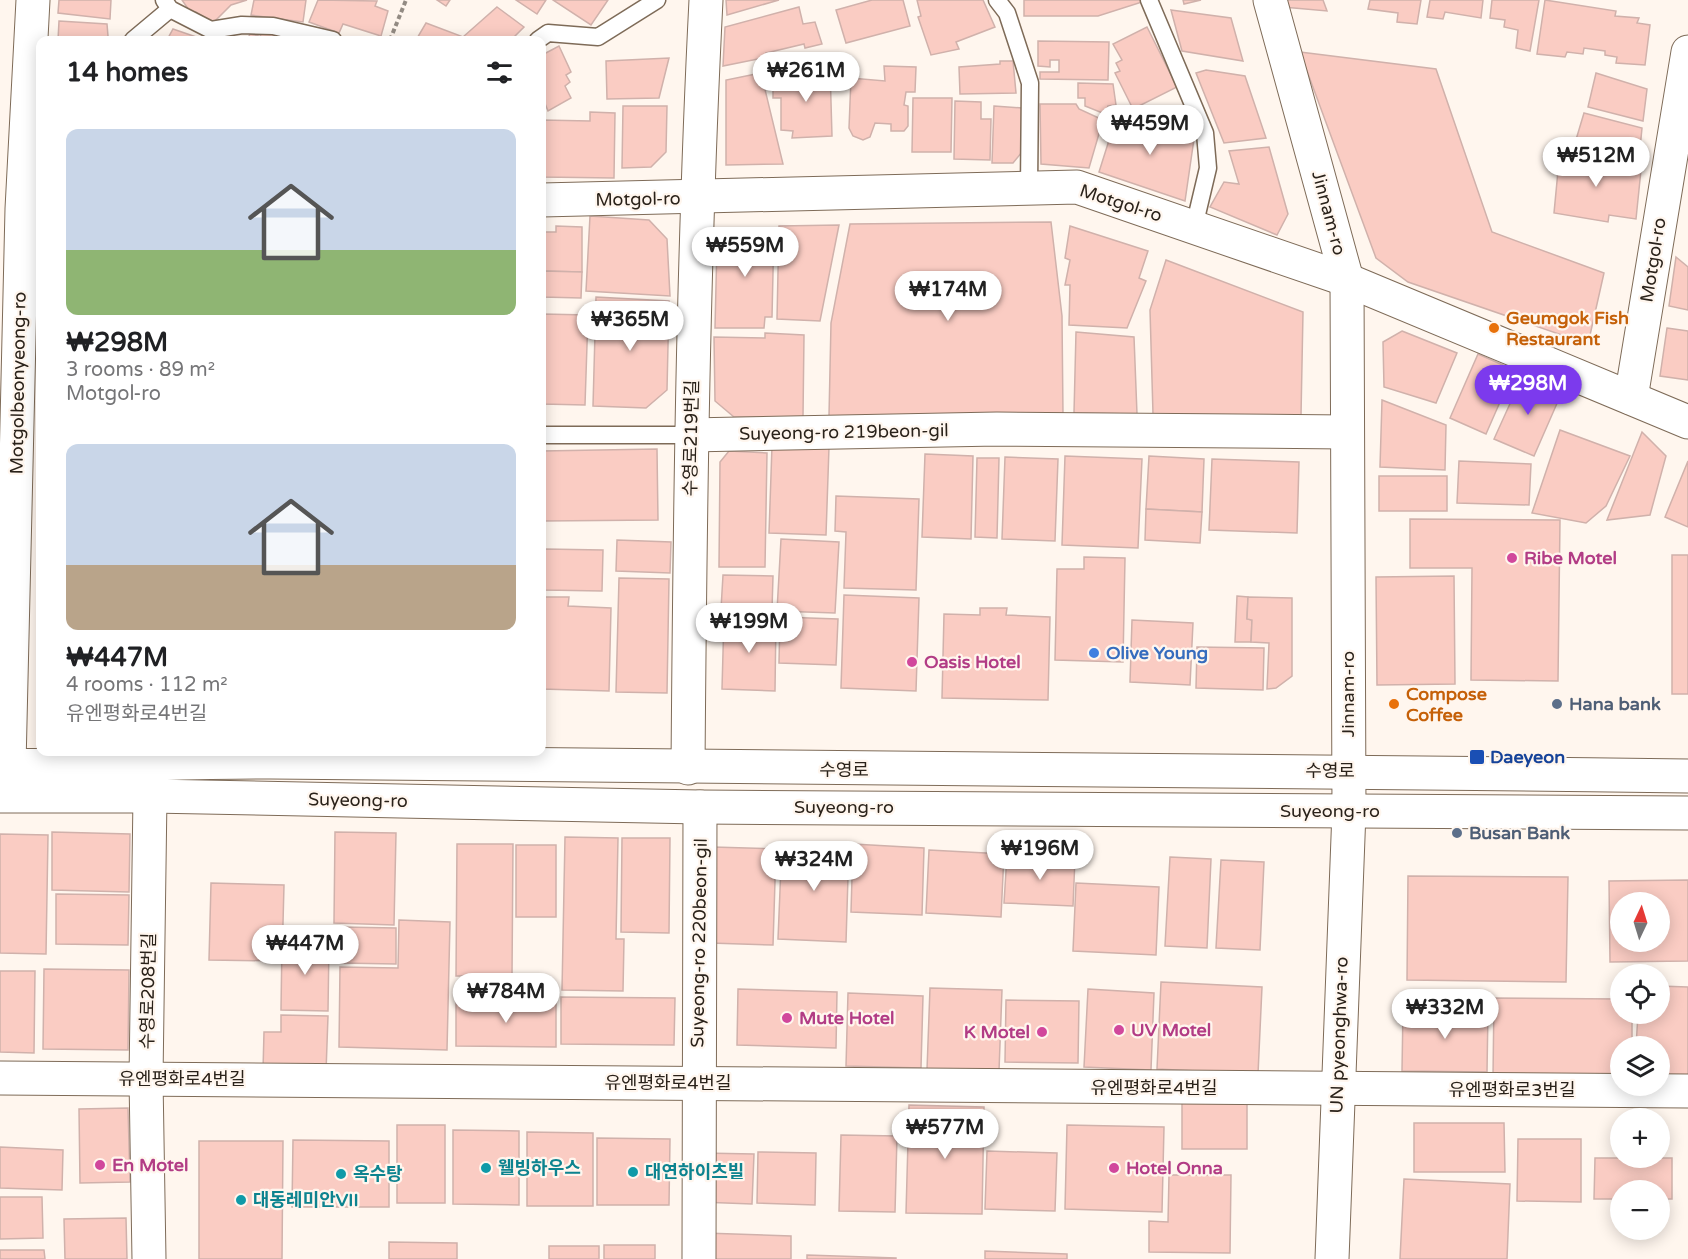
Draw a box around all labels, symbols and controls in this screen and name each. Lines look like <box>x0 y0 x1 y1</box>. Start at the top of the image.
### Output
pin: ₩261M <box>764 52 848 103</box>
icon: filters <box>483 56 516 89</box>
text: 14 homes <box>66 57 188 88</box>
text: ₩261M <box>767 59 845 83</box>
pin: ₩459M <box>1108 105 1192 156</box>
text: ₩459M <box>1111 112 1189 136</box>
pin: ₩512M <box>1554 137 1638 188</box>
text: ₩512M <box>1557 144 1635 168</box>
icon: home <box>237 168 345 276</box>
street label: Jinnam-ro <box>1307 168 1351 258</box>
street label: Motgol-ro <box>1077 179 1165 227</box>
street label: Motgol-ro <box>595 187 681 211</box>
street label: Motgol-ro <box>1635 216 1671 304</box>
pin: ₩559M <box>703 227 787 278</box>
text: ₩559M <box>706 234 784 258</box>
pin: ₩174M <box>906 271 990 322</box>
text: ₩174M <box>909 278 987 302</box>
street label: Motgolbeonyeong-ro <box>5 291 31 475</box>
pin: ₩365M <box>588 301 672 352</box>
place label: Geumgok Fish Restaurant <box>1506 307 1629 350</box>
text: ₩365M <box>591 308 669 332</box>
marker: Geumgok Fish Restaurant <box>1487 321 1501 335</box>
text: ₩298M <box>66 327 168 358</box>
text: 3 rooms · 89 m² <box>66 358 215 382</box>
pin: ₩298M <box>1486 365 1570 416</box>
text: ₩298M <box>1489 372 1567 396</box>
street label: 수영로219번길 <box>679 379 703 497</box>
text: Motgol-ro <box>66 382 161 406</box>
street label: Suyeong-ro 219beon-gil <box>739 419 949 445</box>
icon: home <box>237 483 345 591</box>
place label: Ribe Motel <box>1524 547 1617 569</box>
marker: Ribe Motel <box>1505 551 1519 565</box>
pin: ₩199M <box>707 603 791 654</box>
text: ₩199M <box>710 610 788 634</box>
text: ₩447M <box>66 642 168 673</box>
place label: Olive Young <box>1106 642 1208 664</box>
marker: Olive Young <box>1087 646 1101 660</box>
place label: Oasis Hotel <box>924 651 1021 673</box>
street label: Jinnam-ro <box>1337 651 1359 737</box>
marker: Oasis Hotel <box>905 655 919 669</box>
text: 4 rooms · 112 m² <box>66 673 228 697</box>
place label: Compose Coffee <box>1406 683 1487 726</box>
place label: Hana bank <box>1569 693 1661 715</box>
marker: Compose Coffee <box>1387 697 1401 711</box>
marker: Hana bank <box>1550 697 1564 711</box>
text: 유엔평화로4번길 <box>66 702 207 726</box>
place label: Daeyeon <box>1490 746 1565 768</box>
marker: Daeyeon <box>1468 748 1486 766</box>
street label: 수영로 <box>819 759 869 781</box>
street label: 수영로 <box>1305 760 1355 782</box>
street label: Suyeong-ro <box>308 788 408 812</box>
street label: Suyeong-ro <box>794 796 894 818</box>
street label: Suyeong-ro <box>1280 800 1380 822</box>
place label: Busan Bank <box>1469 822 1570 844</box>
marker: Busan Bank <box>1450 826 1464 840</box>
pin: ₩196M <box>998 830 1082 881</box>
text: ₩196M <box>1001 837 1079 861</box>
street label: Suyeong-ro 220beon-gil <box>686 838 712 1048</box>
pin: ₩324M <box>772 841 856 892</box>
text: ₩324M <box>775 848 853 872</box>
north arrow <box>1610 892 1670 952</box>
map controls <box>1610 892 1670 1240</box>
pin: ₩447M <box>263 925 347 976</box>
street label: 수영로208번길 <box>136 932 160 1050</box>
text: ₩447M <box>266 932 344 956</box>
street label: UN pyeonghwa-ro <box>1325 956 1353 1114</box>
button: locate <box>1610 964 1670 1024</box>
pin: ₩784M <box>464 973 548 1024</box>
text: ₩784M <box>467 980 545 1004</box>
pin: ₩332M <box>1403 989 1487 1040</box>
text: ₩332M <box>1406 996 1484 1020</box>
place label: Mute Hotel <box>799 1007 894 1029</box>
marker: Mute Hotel <box>780 1011 794 1025</box>
place label: UV Motel <box>1131 1019 1211 1041</box>
place label: K Motel <box>964 1021 1030 1043</box>
marker: UV Motel <box>1112 1023 1126 1037</box>
marker: K Motel <box>1035 1025 1049 1039</box>
button: layers <box>1610 1036 1670 1096</box>
street label: 유엔평화로4번길 <box>118 1068 246 1090</box>
street label: 유엔평화로4번길 <box>604 1072 732 1094</box>
street label: 유엔평화로4번길 <box>1090 1077 1218 1099</box>
street label: 유엔평화로3번길 <box>1448 1079 1576 1101</box>
button: + <box>1610 1108 1670 1168</box>
pin: ₩577M <box>903 1109 987 1160</box>
text: ₩577M <box>906 1116 984 1140</box>
place label: En Motel <box>112 1154 188 1176</box>
place label: 웰빙하우스 <box>498 1157 581 1179</box>
place label: Hotel Onna <box>1126 1157 1223 1179</box>
marker: En Motel <box>93 1158 107 1172</box>
marker: 웰빙하우스 <box>479 1161 493 1175</box>
place label: 대연하이츠빌 <box>645 1161 744 1183</box>
marker: Hotel Onna <box>1107 1161 1121 1175</box>
place label: 옥수탕 <box>353 1163 403 1185</box>
marker: 대연하이츠빌 <box>626 1165 640 1179</box>
marker: 옥수탕 <box>334 1167 348 1181</box>
button: − <box>1610 1180 1670 1240</box>
place label: 대동레미안VII <box>253 1189 359 1211</box>
marker: 대동레미안VII <box>234 1193 248 1207</box>

